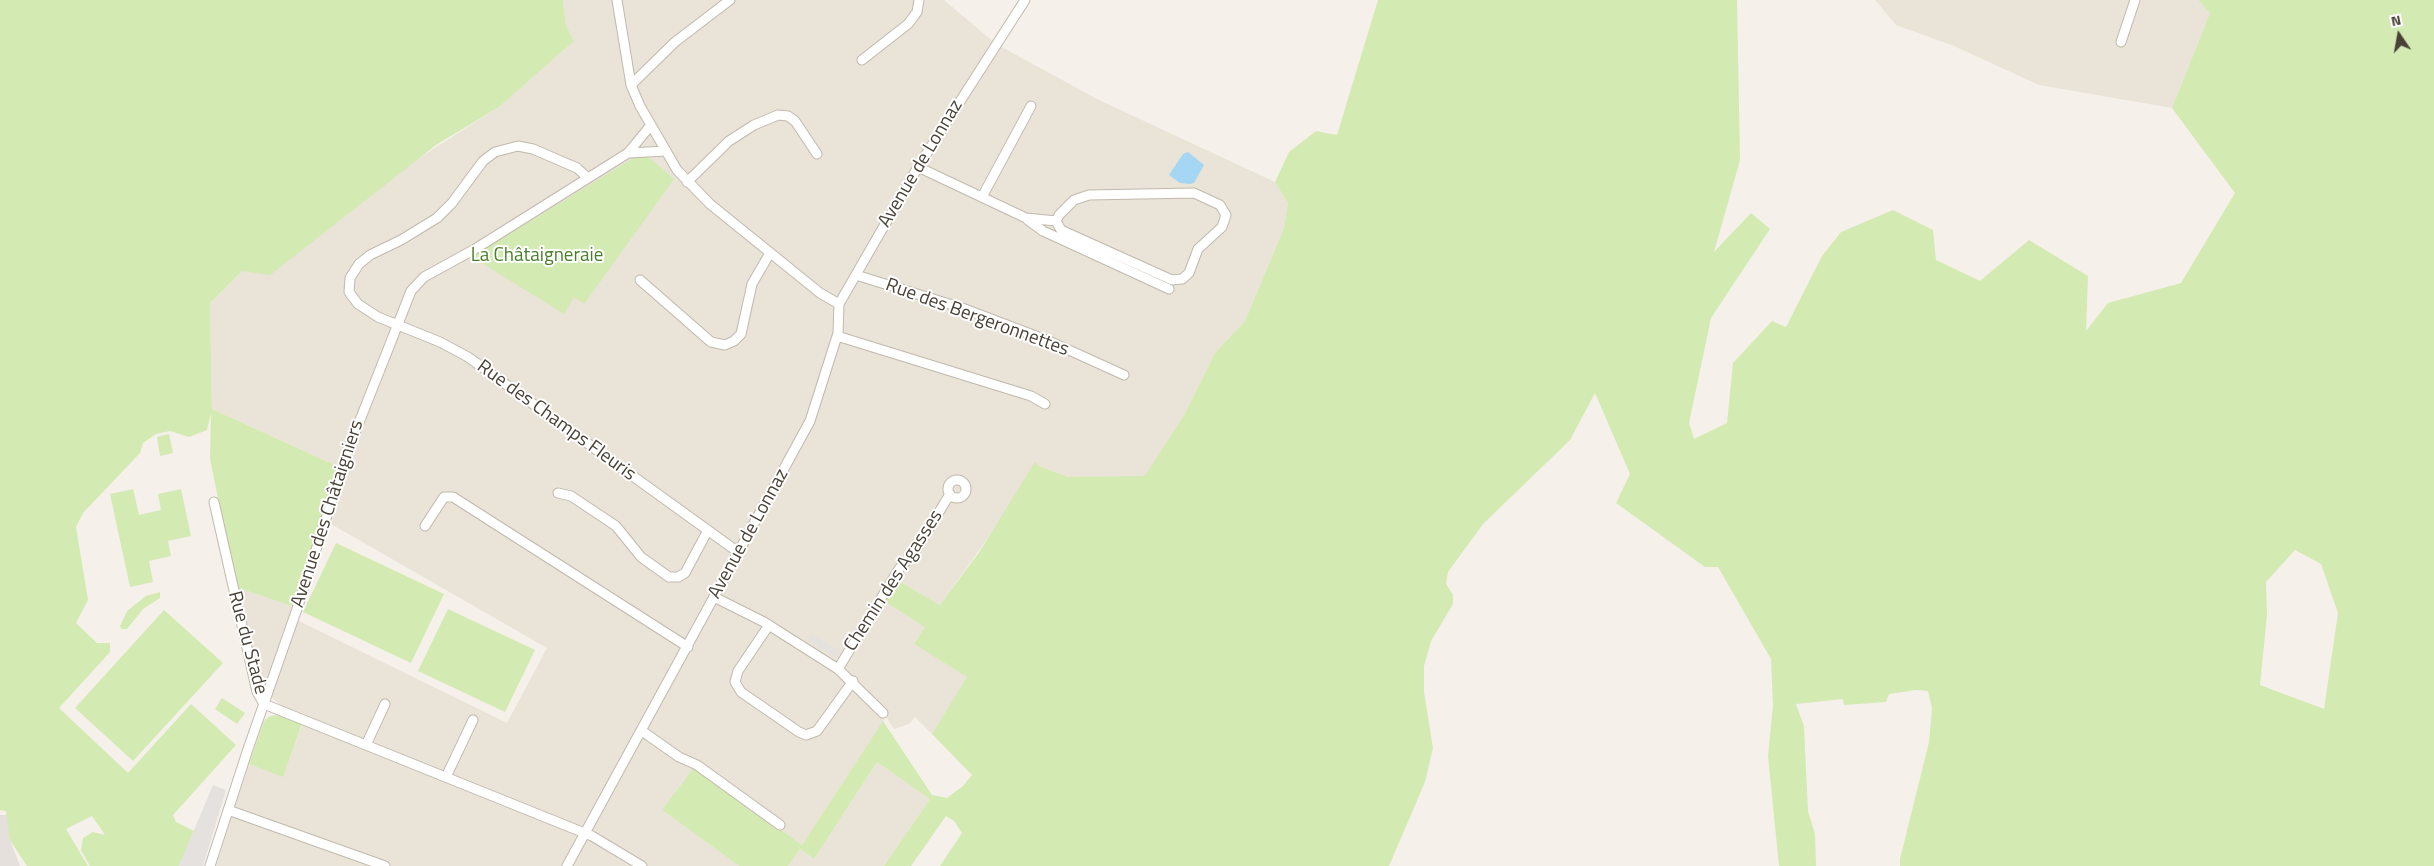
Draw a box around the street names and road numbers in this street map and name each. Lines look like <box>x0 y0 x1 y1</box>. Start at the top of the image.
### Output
street label: Avenue de Lonnaz <box>874 96 968 232</box>
street label: Rue des Bergeronnettes <box>882 274 1072 362</box>
street label: Rue des Champs Fleuris <box>472 356 640 486</box>
street label: Avenue des Châtaigniers <box>287 417 369 611</box>
street label: Avenue de Lonnaz <box>704 465 794 603</box>
street label: Chemin des Agasses <box>840 506 948 656</box>
street label: Rue du Stade <box>222 589 272 697</box>

